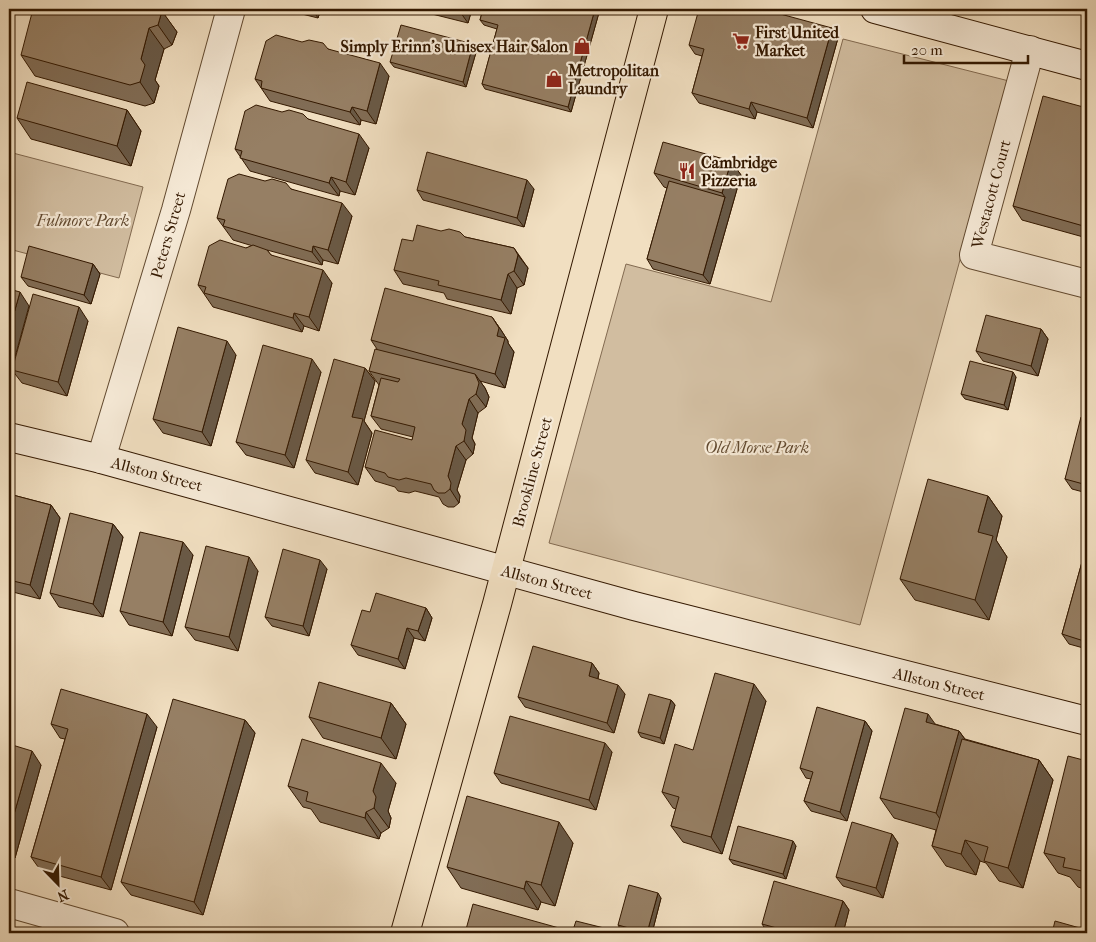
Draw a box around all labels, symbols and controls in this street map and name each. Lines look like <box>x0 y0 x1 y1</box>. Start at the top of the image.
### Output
place label: First United Market <box>754 23 840 60</box>
supermarket icon: First United Market <box>731 31 751 51</box>
scale bar <box>904 32 1027 64</box>
shop icon: Simply Erinn’s Unisex Hair Salon <box>572 36 592 56</box>
place label: Simply Erinn’s Unisex Hair Salon <box>341 37 569 57</box>
text: 20 m <box>911 41 943 59</box>
place label: Metropolitan Laundry <box>567 61 660 99</box>
shop icon: Metropolitan Laundry <box>544 69 564 89</box>
street label: Westacott Court <box>967 137 1015 251</box>
place label: Cambridge Pizzeria <box>701 153 777 190</box>
restaurant icon: Cambridge Pizzeria <box>677 161 697 181</box>
street label: Peters Street <box>147 189 190 280</box>
park label: Fulmore Park <box>36 211 129 230</box>
street label: Brookline Street <box>508 414 556 529</box>
park label: Old Morse Park <box>705 438 809 457</box>
street label: Allston Street <box>108 452 205 495</box>
street label: Allston Street <box>498 560 595 603</box>
street label: Allston Street <box>890 663 987 705</box>
north arrow <box>32 860 82 910</box>
text: N <box>54 886 71 906</box>

